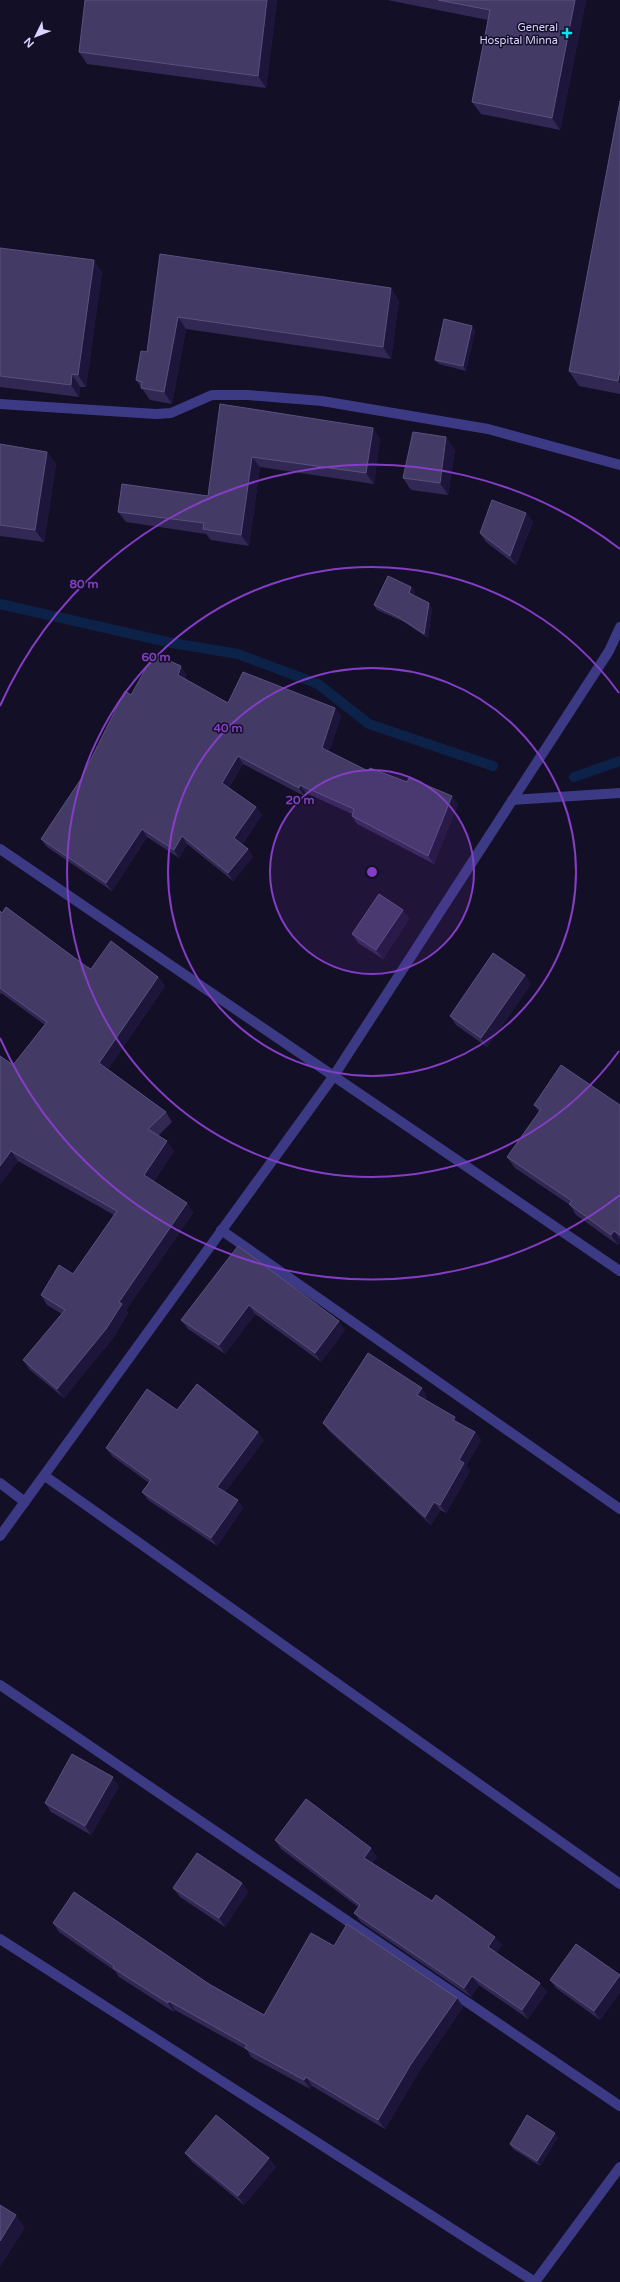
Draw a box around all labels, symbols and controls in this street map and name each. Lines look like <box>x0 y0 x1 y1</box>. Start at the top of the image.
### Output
north arrow <box>16 16 56 56</box>
place label: General Hospital Minna <box>479 21 558 47</box>
marker: General Hospital Minna <box>561 27 573 39</box>
text: N <box>21 35 37 50</box>
text: 80 m <box>69 577 99 591</box>
text: 60 m <box>141 650 171 664</box>
text: 40 m <box>213 721 243 735</box>
text: 20 m <box>285 793 315 807</box>
centre of rings <box>365 865 379 879</box>

